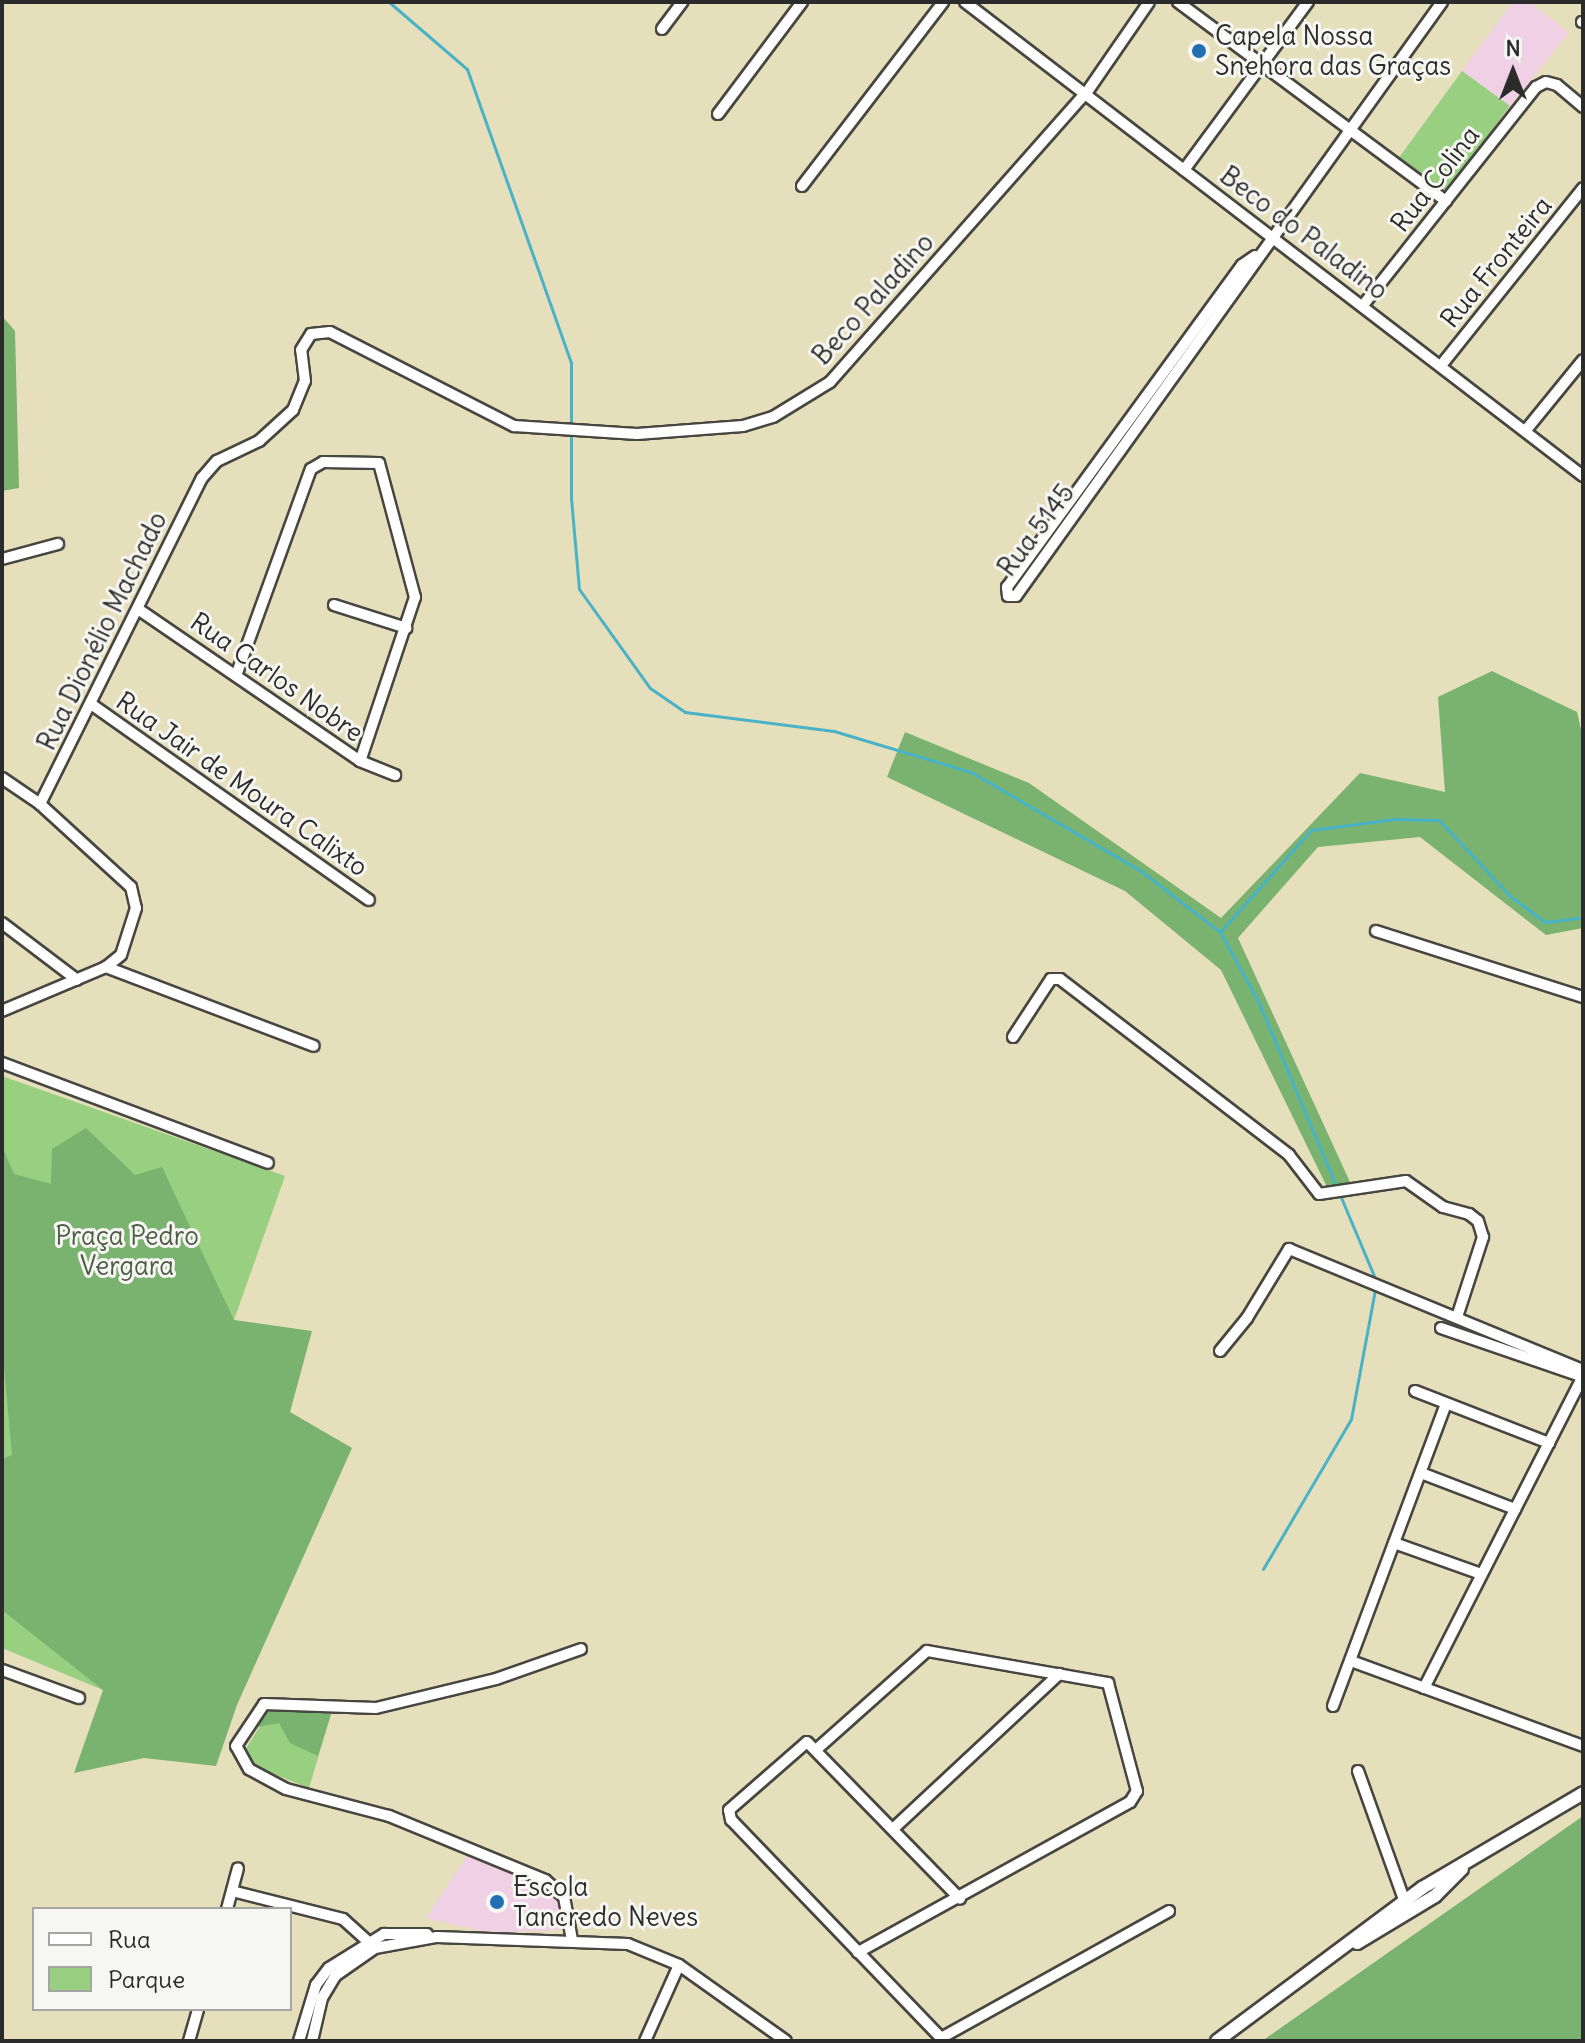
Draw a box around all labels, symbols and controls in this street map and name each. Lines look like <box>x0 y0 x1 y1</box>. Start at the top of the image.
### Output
place label: Capela Nossa Snehora das Graças <box>1215 20 1451 82</box>
north arrow <box>1473 32 1553 112</box>
text: N <box>1505 34 1521 62</box>
marker: Capela Nossa Snehora das Graças <box>1190 42 1208 60</box>
street label: Rua Colina <box>1384 120 1486 238</box>
street label: Beco do Paladino <box>1214 160 1394 306</box>
street label: Rua Fronteira <box>1434 190 1558 334</box>
street label: Beco Paladino <box>806 227 940 371</box>
street label: Rua 5145 <box>991 478 1081 582</box>
street label: Rua Dionélio Machado <box>31 507 173 755</box>
street label: Rua Carlos Nobre <box>185 606 369 748</box>
street label: Rua Jair de Moura Calixto <box>110 685 374 883</box>
park label: Praça Pedro Vergara <box>55 1220 199 1282</box>
place label: Escola Tancredo Neves <box>513 1871 698 1932</box>
marker: Escola Tancredo Neves <box>488 1893 506 1911</box>
legend <box>32 1907 292 2011</box>
text: Rua <box>108 1924 151 1954</box>
text: Parque <box>108 1964 185 1994</box>

